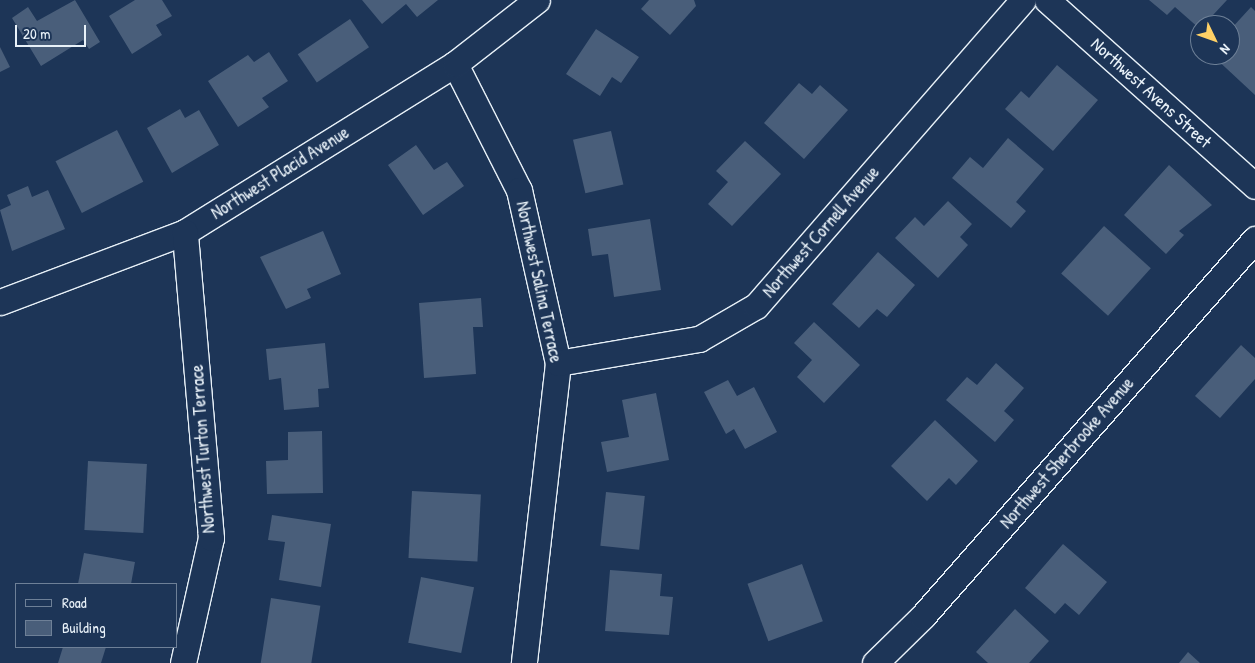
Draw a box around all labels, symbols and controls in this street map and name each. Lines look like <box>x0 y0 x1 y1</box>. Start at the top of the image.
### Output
scale bar <box>18 15 89 47</box>
north arrow <box>1190 15 1240 65</box>
text: 20 m <box>23 23 50 44</box>
street label: Northwest Avens Street <box>1086 33 1216 153</box>
text: N <box>1216 41 1235 59</box>
street label: Northwest Placid Avenue <box>207 122 353 224</box>
street label: Northwest Cornell Avenue <box>758 162 884 302</box>
street label: Northwest Salina Terrace <box>511 199 567 365</box>
street label: Northwest Turton Terrace <box>186 364 220 534</box>
street label: Northwest Sherbrooke Avenue <box>995 373 1139 533</box>
legend <box>15 583 178 648</box>
text: Road <box>62 592 87 613</box>
text: Building <box>62 617 106 638</box>

